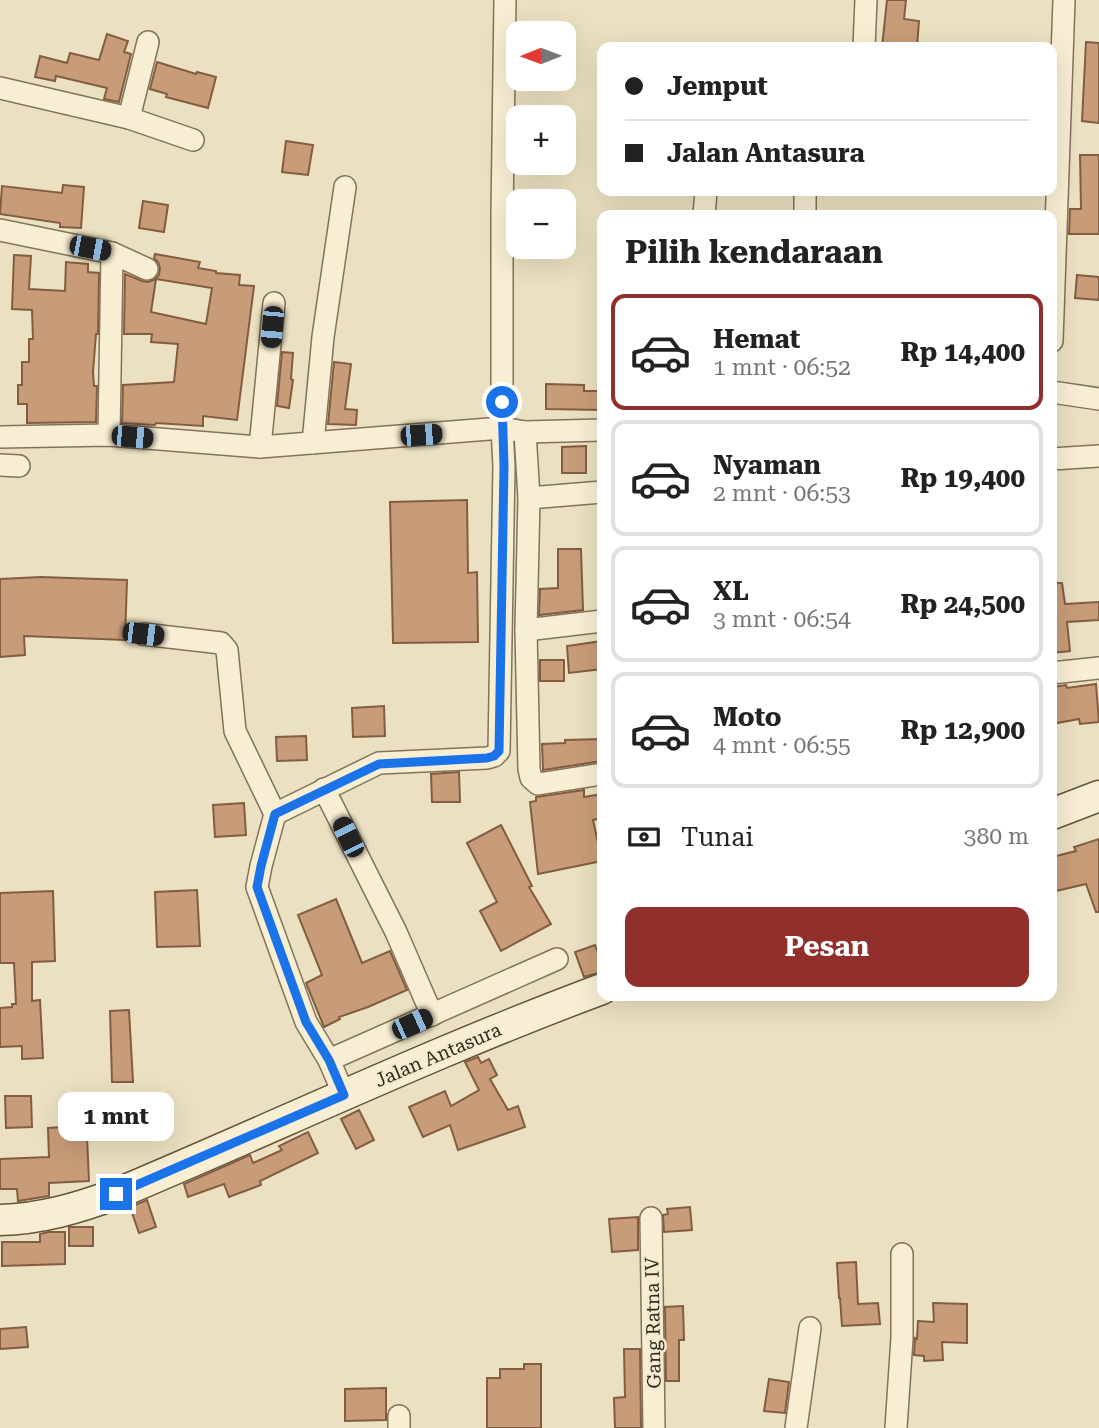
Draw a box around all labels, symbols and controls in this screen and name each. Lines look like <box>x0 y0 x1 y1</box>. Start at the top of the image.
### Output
north arrow <box>506 21 576 91</box>
map controls <box>506 21 576 259</box>
text: Jemput <box>667 71 768 101</box>
button: + <box>506 105 576 175</box>
text: Jalan Antasura <box>667 138 865 168</box>
button: − <box>506 189 576 259</box>
text: Pilih kendaraan <box>625 233 883 271</box>
car <box>68 234 113 262</box>
car <box>260 305 285 349</box>
icon: car <box>629 321 692 384</box>
text: Hemat <box>713 324 800 354</box>
text: Rp 14,400 <box>900 337 1025 367</box>
text: 1 mnt · 06:52 <box>713 354 851 381</box>
route start <box>486 386 518 418</box>
car <box>400 423 443 447</box>
car <box>111 425 154 449</box>
icon: car <box>629 447 692 510</box>
text: Nyaman <box>713 450 821 480</box>
text: Rp 19,400 <box>900 463 1025 493</box>
text: 2 mnt · 06:53 <box>713 480 851 507</box>
icon: car <box>629 573 692 636</box>
text: XL <box>713 576 749 606</box>
text: Rp 24,500 <box>900 589 1025 619</box>
text: 3 mnt · 06:54 <box>713 606 851 633</box>
car <box>121 621 166 647</box>
icon: car <box>629 699 692 762</box>
text: Moto <box>713 702 782 732</box>
text: Rp 12,900 <box>900 715 1025 745</box>
text: 4 mnt · 06:55 <box>713 732 851 759</box>
car <box>330 814 367 860</box>
icon: cash <box>625 818 663 856</box>
text: Tunai <box>681 822 754 852</box>
text: 380 m <box>964 823 1029 850</box>
button: Pesan <box>625 907 1029 987</box>
car <box>389 1006 436 1042</box>
street label: Jalan Antasura <box>371 1018 505 1092</box>
callout: 1 mnt <box>58 1092 174 1142</box>
text: 1 mnt <box>83 1103 149 1130</box>
route end <box>100 1178 132 1210</box>
street label: Gang Ratna IV <box>640 1256 666 1389</box>

